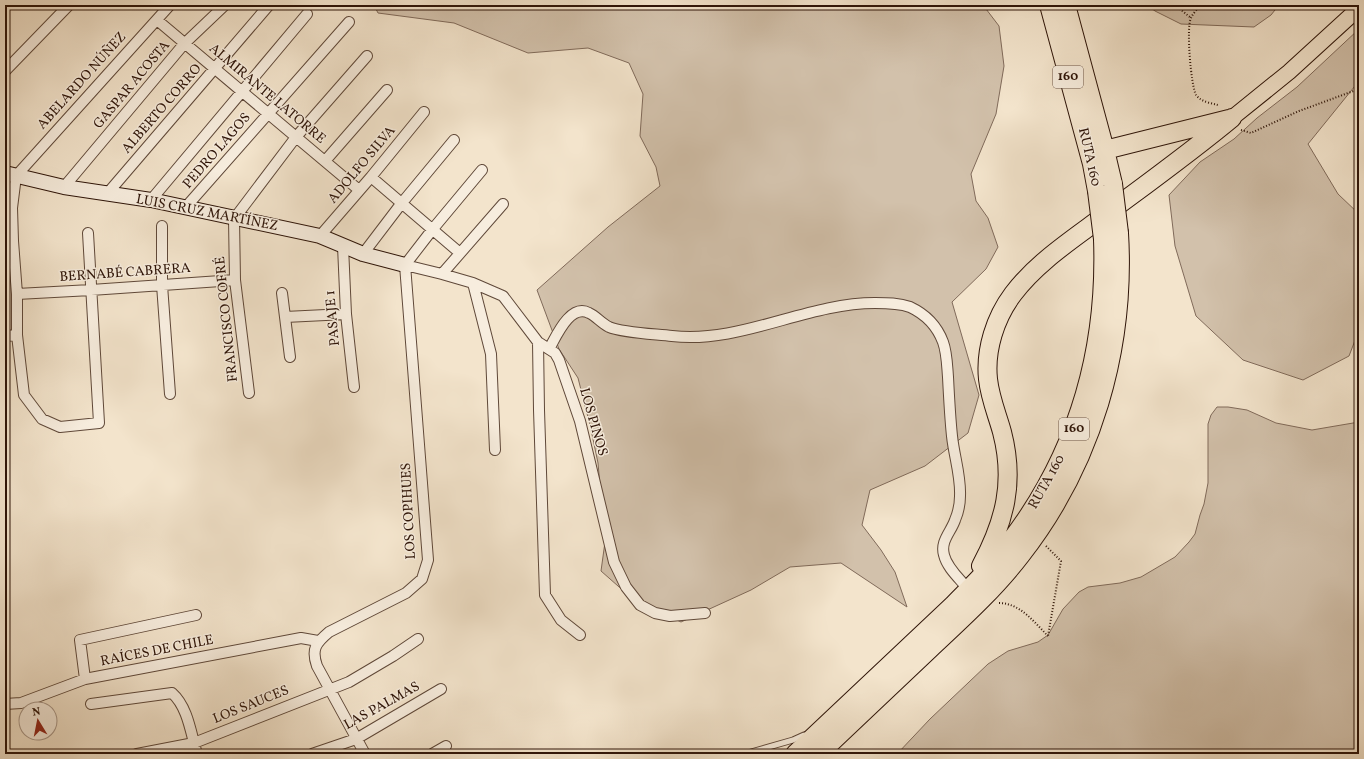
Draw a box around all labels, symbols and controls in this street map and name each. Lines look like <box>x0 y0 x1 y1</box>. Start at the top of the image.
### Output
street label: ABELARDO NÚÑEZ <box>32 28 131 134</box>
street label: GASPAR ACOSTA <box>89 37 175 133</box>
street label: ALMIRANTE LATORRE <box>205 39 329 149</box>
street label: ALBERTO CORRO <box>118 60 206 158</box>
road number: 160 <box>1053 66 1083 88</box>
street label: PEDRO LAGOS <box>179 109 255 193</box>
street label: ADOLFO SILVA <box>324 122 400 208</box>
street label: RUTA 160 <box>1073 126 1105 188</box>
street label: LUIS CRUZ MARTÍNEZ <box>134 190 280 236</box>
street label: FRANCISCO COFRÉ <box>211 255 243 383</box>
street label: BERNABÉ CABRERA <box>59 259 191 287</box>
street label: PASAJE 1 <box>321 289 345 347</box>
street label: LOS PINOS <box>574 386 612 458</box>
road number: 160 <box>1059 418 1089 440</box>
street label: RUTA 160 <box>1024 451 1070 513</box>
street label: LOS COPIHUES <box>397 462 421 560</box>
street label: RAÍCES DE CHILE <box>99 631 215 671</box>
street label: LAS PALMAS <box>341 677 423 735</box>
street label: LOS SAUCES <box>210 681 292 729</box>
north arrow <box>18 701 58 741</box>
text: N <box>31 705 42 721</box>

